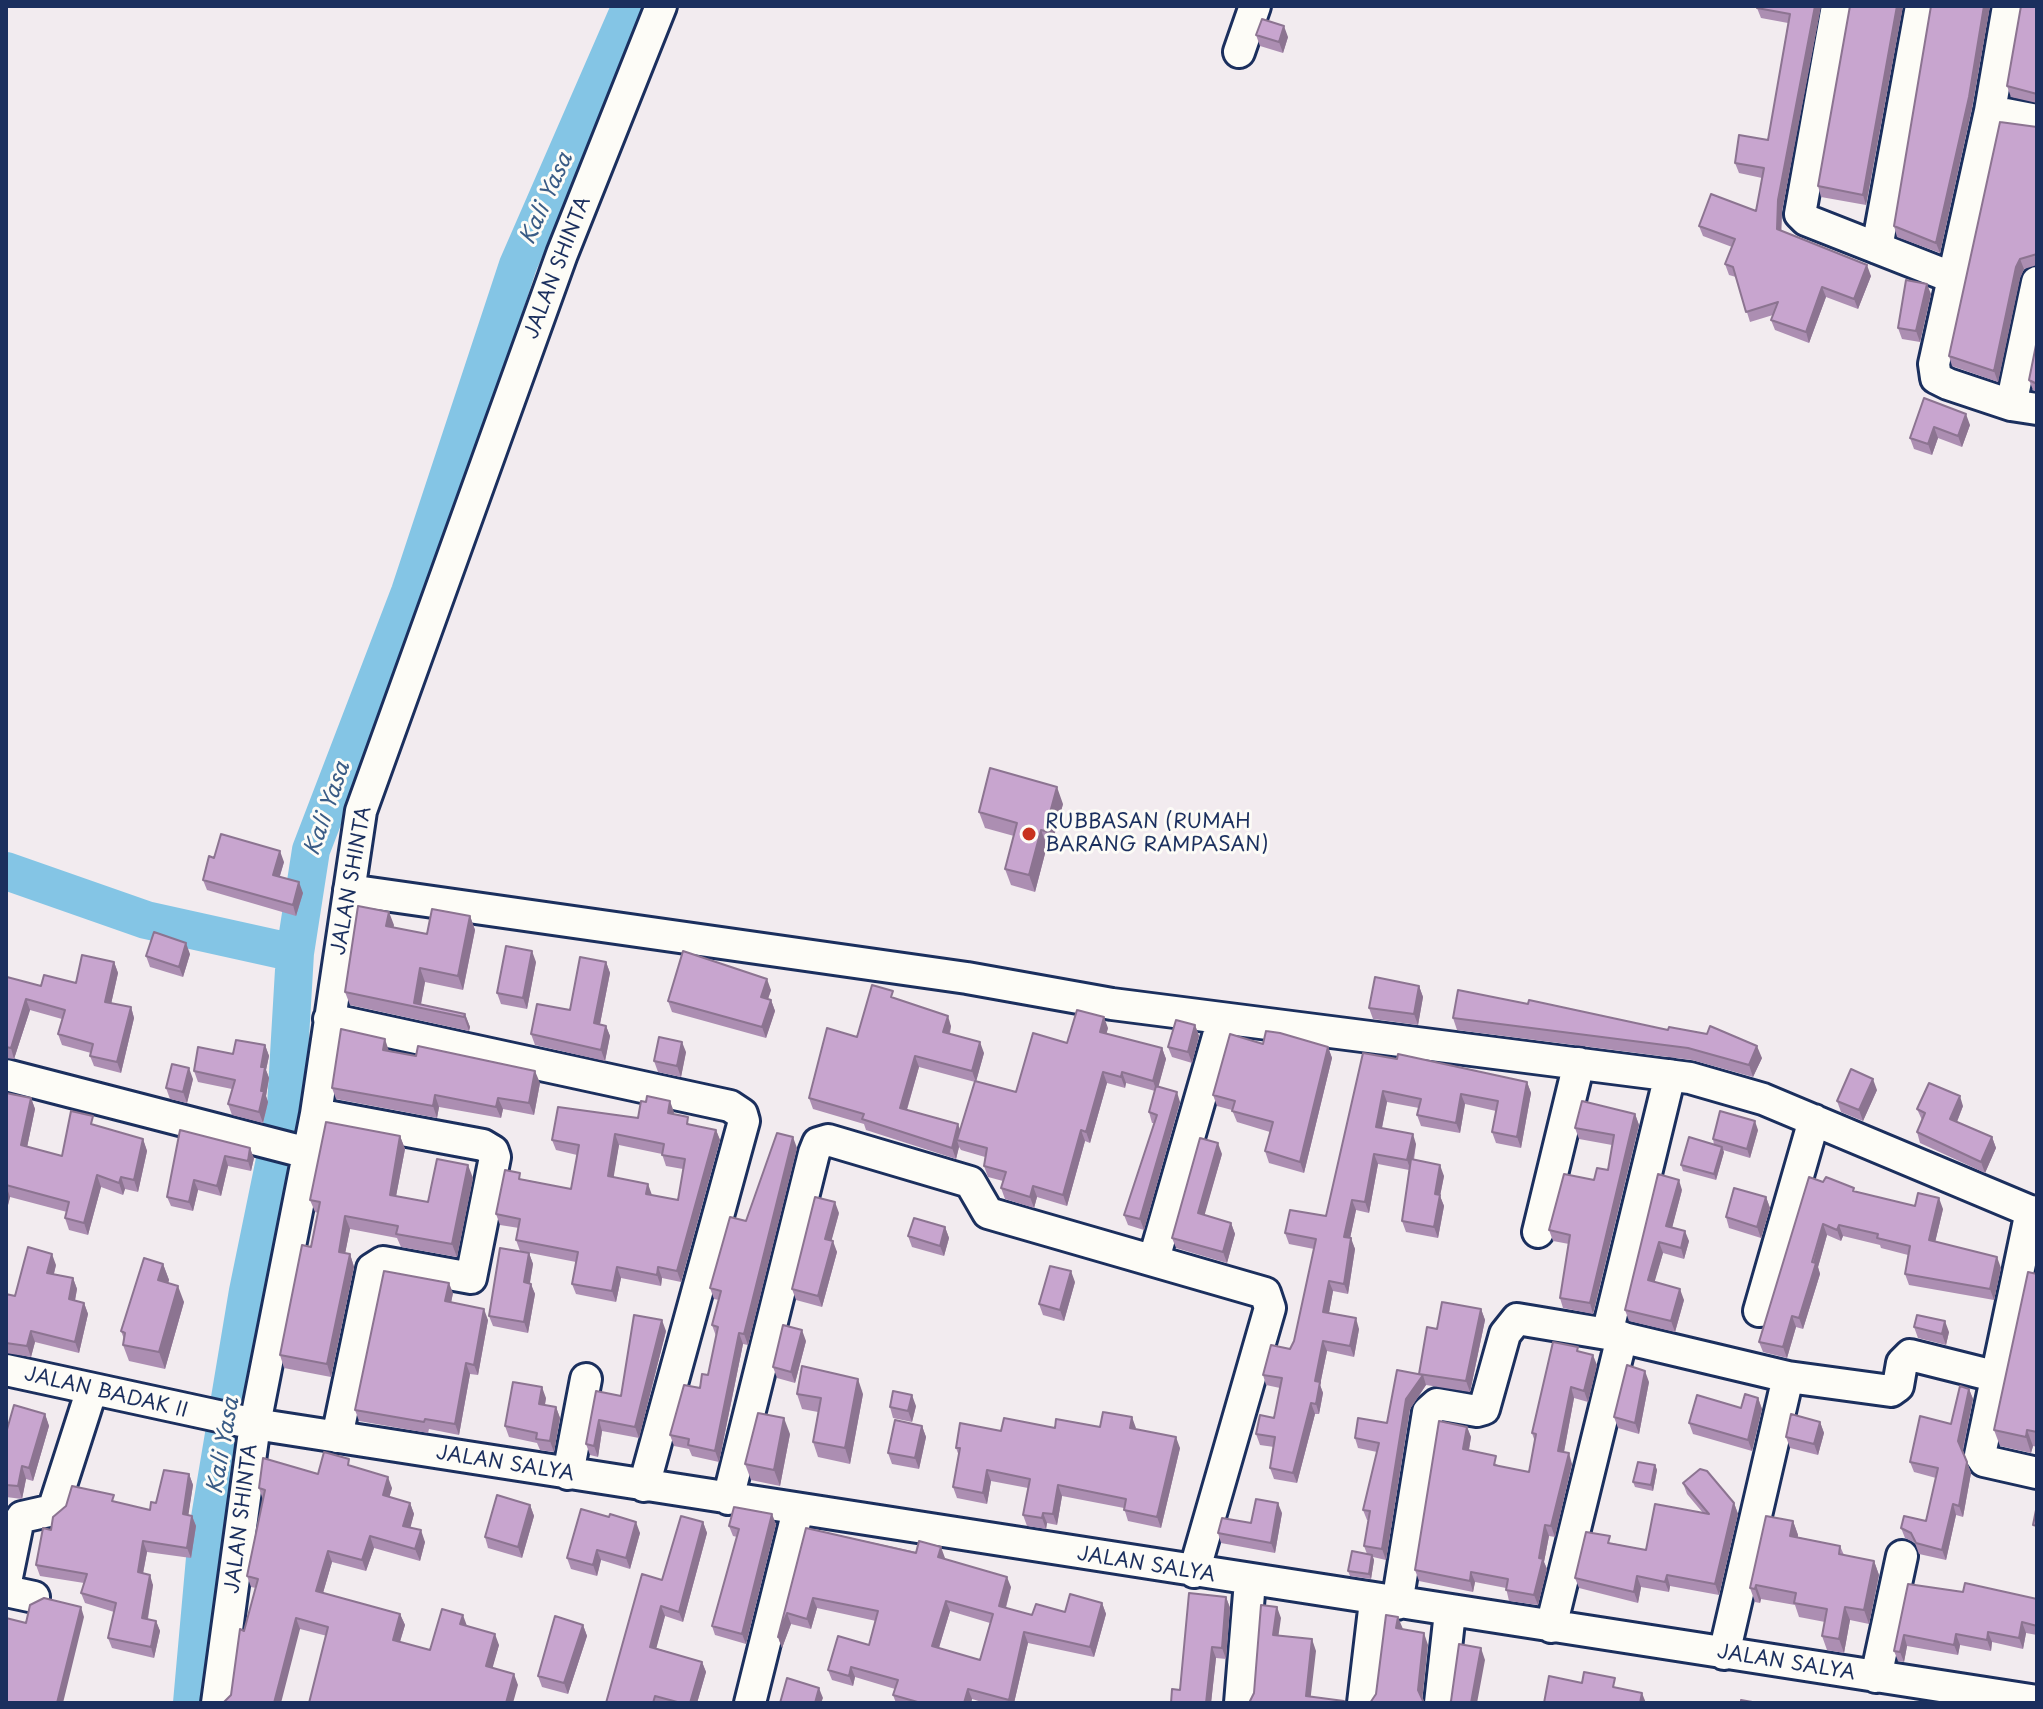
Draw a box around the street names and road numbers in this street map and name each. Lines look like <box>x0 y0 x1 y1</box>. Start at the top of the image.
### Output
street label: JALAN SHINTA <box>520 193 596 343</box>
street label: JALAN SHINTA <box>327 805 377 957</box>
street label: JALAN BADAK II <box>22 1362 190 1424</box>
street label: JALAN SALYA <box>434 1441 576 1487</box>
street label: JALAN SHINTA <box>221 1443 263 1595</box>
street label: JALAN SALYA <box>1075 1542 1217 1588</box>
street label: JALAN SALYA <box>1715 1640 1857 1686</box>

